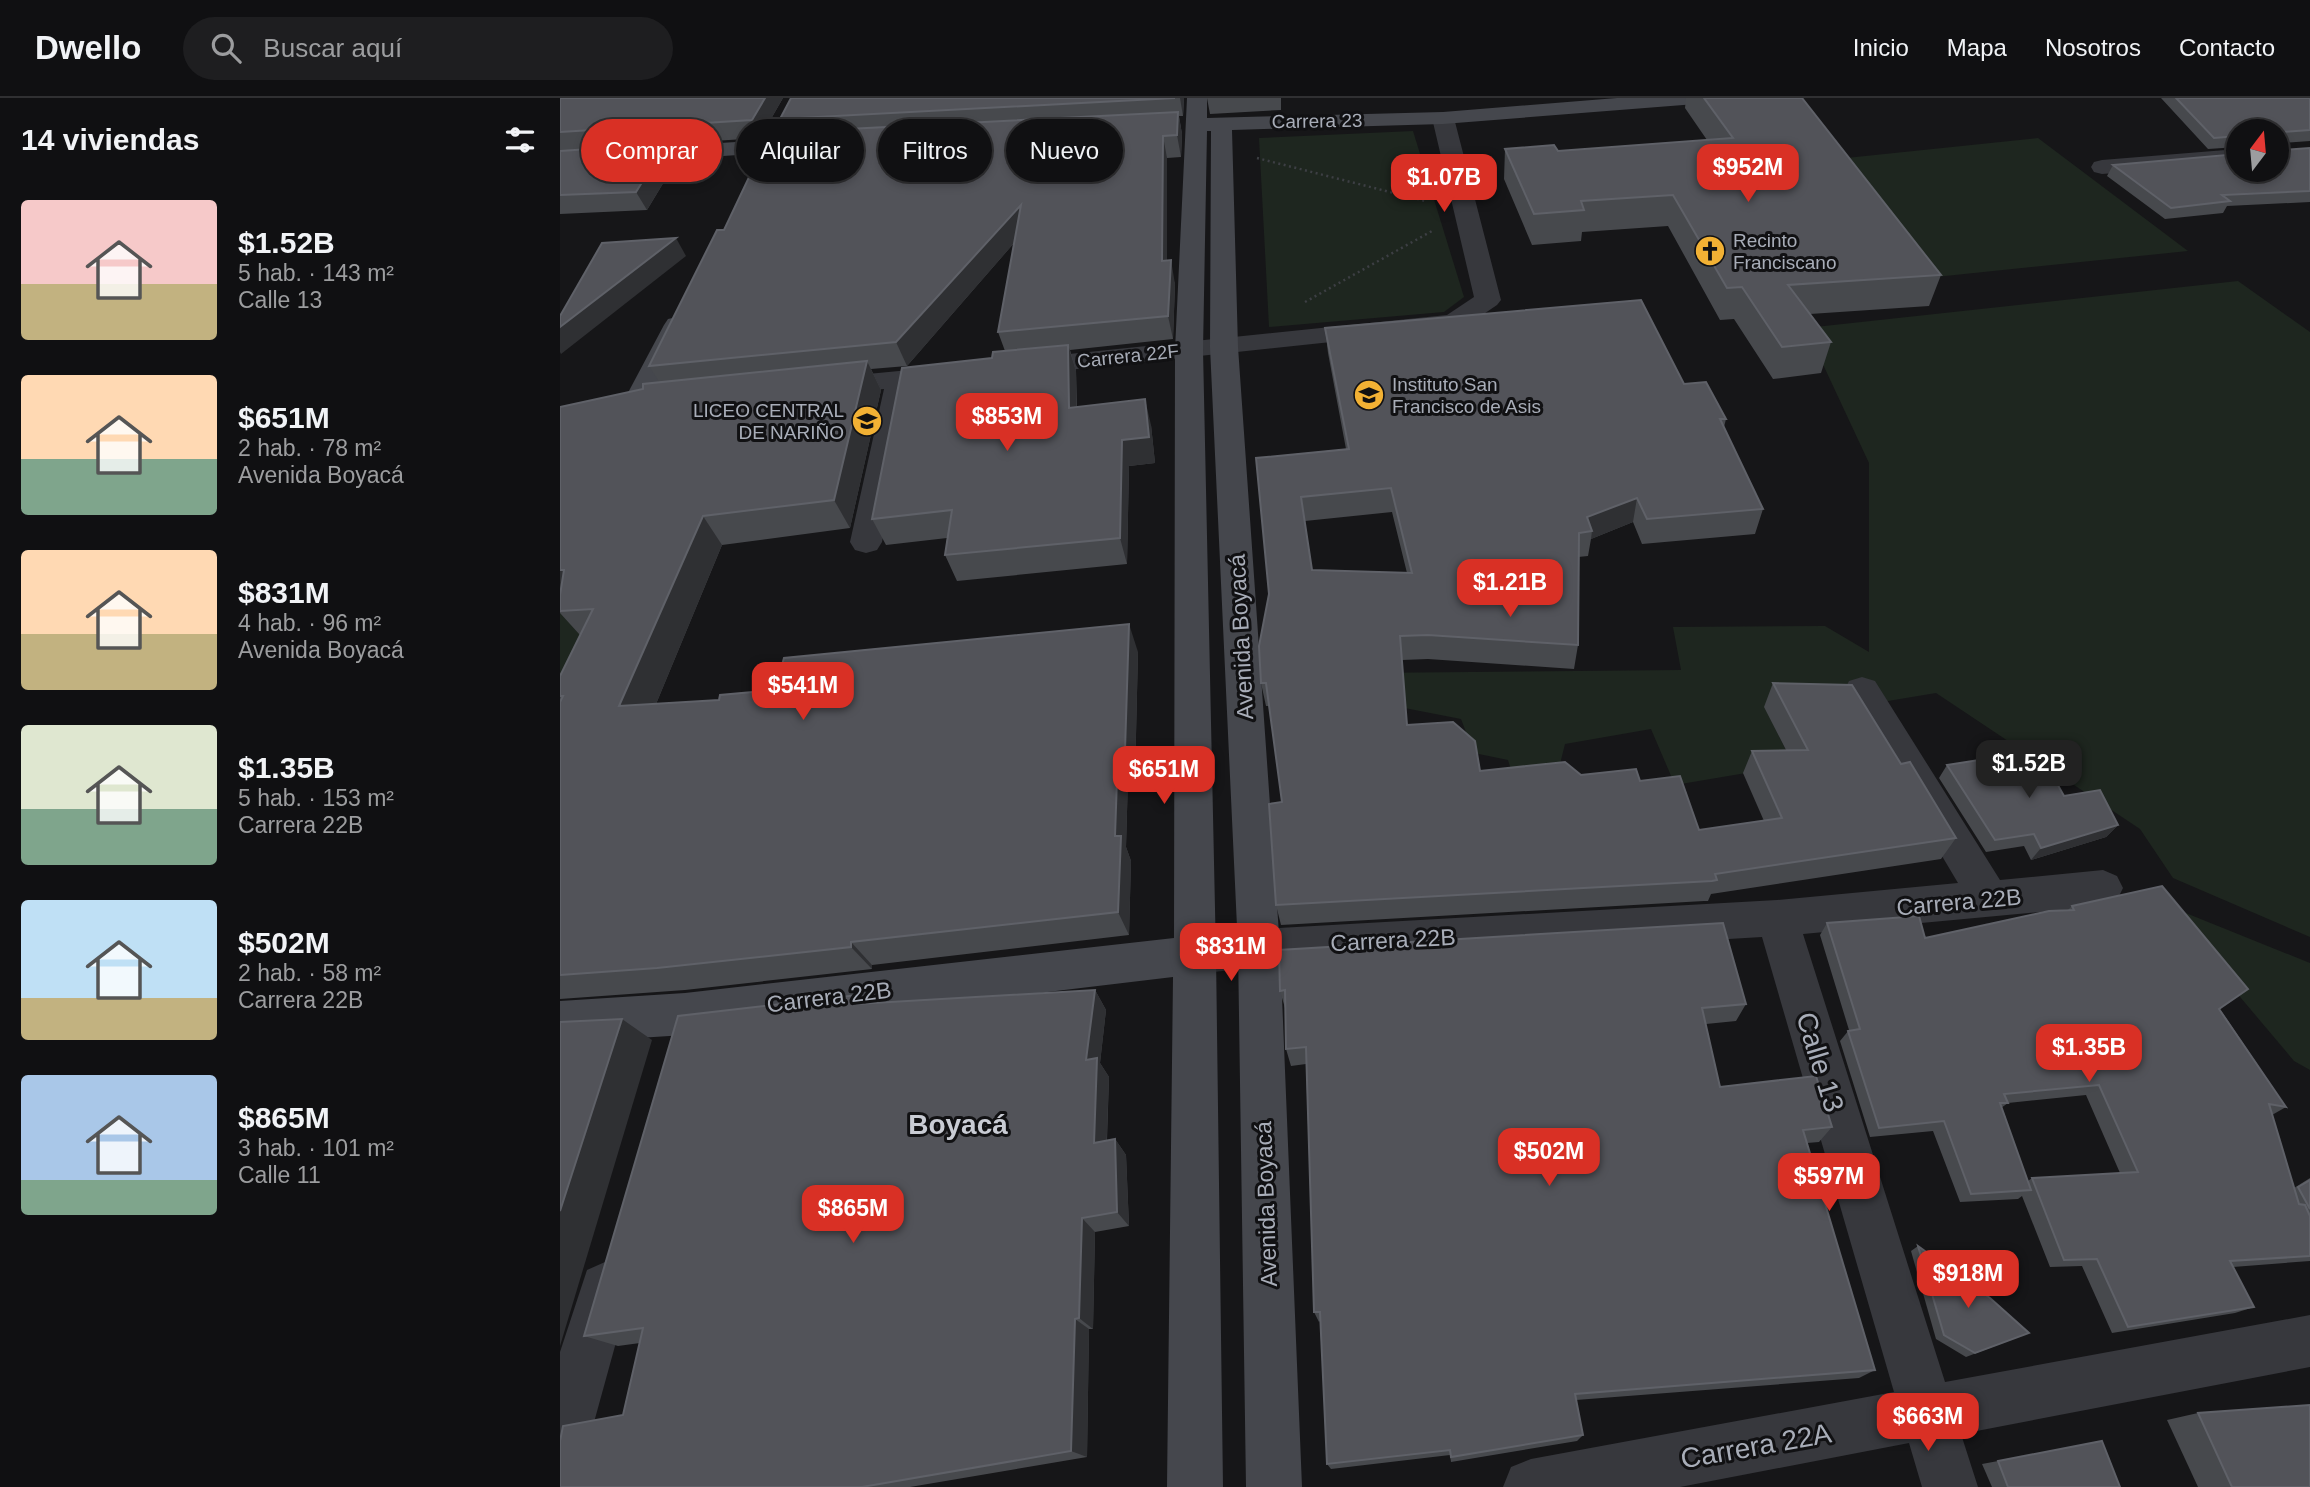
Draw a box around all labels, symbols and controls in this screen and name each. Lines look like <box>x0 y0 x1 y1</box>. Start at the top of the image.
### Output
search box <box>183 17 673 80</box>
text: Dwello <box>35 29 141 66</box>
icon: search <box>207 29 245 67</box>
text: Buscar aquí <box>263 33 402 63</box>
text: Inicio <box>1853 34 1909 61</box>
text: Mapa <box>1947 34 2007 61</box>
text: Nosotros <box>2045 34 2141 61</box>
text: Contacto <box>2179 34 2275 61</box>
street label: Carrera 23 <box>1271 110 1363 132</box>
chip: Comprar <box>581 119 722 182</box>
chip: Alquilar <box>736 119 864 182</box>
chip: Filtros <box>878 119 992 182</box>
chip: Nuevo <box>1006 119 1123 182</box>
north arrow <box>2226 119 2289 182</box>
map controls <box>2226 119 2289 182</box>
icon: filters <box>501 121 539 159</box>
text: 14 viviendas <box>21 123 199 156</box>
pin: $952M <box>1699 144 1797 204</box>
text: $952M <box>1713 154 1783 180</box>
pin: $1.07B <box>1387 155 1501 214</box>
text: $1.07B <box>1407 164 1481 190</box>
text: $1.52B <box>238 226 335 259</box>
icon: home <box>77 228 161 312</box>
place label: Recinto Franciscano <box>1733 230 1837 273</box>
church icon: Recinto Franciscano <box>1693 234 1727 268</box>
text: 5 hab. · 143 m² <box>238 260 394 286</box>
text: Calle 13 <box>238 287 322 313</box>
street label: Carrera 22F <box>1076 340 1180 372</box>
place label: Instituto San Francisco de Asis <box>1392 374 1541 417</box>
school or university icon: Instituto San Francisco de Asis <box>1352 378 1386 412</box>
pin: $853M <box>958 394 1056 453</box>
place label: LICEO CENTRAL DE NARIÑO <box>693 400 844 443</box>
text: $651M <box>238 401 330 434</box>
icon: home <box>77 403 161 487</box>
text: $853M <box>972 403 1042 429</box>
school or university icon: LICEO CENTRAL DE NARIÑO <box>850 404 884 438</box>
text: 2 hab. · 78 m² <box>238 435 381 461</box>
text: Avenida Boyacá <box>238 462 404 488</box>
street label: Avenida Boyacá <box>1224 553 1258 720</box>
pin: $1.21B <box>1453 560 1567 619</box>
text: $1.21B <box>1473 569 1547 595</box>
text: $831M <box>238 576 330 609</box>
icon: home <box>77 578 161 662</box>
text: 4 hab. · 96 m² <box>238 610 381 636</box>
text: Avenida Boyacá <box>238 637 404 663</box>
pin: $541M <box>754 662 852 722</box>
text: $541M <box>768 672 838 698</box>
pin: $1.52B <box>1972 740 2086 800</box>
pin: $651M <box>1115 746 1213 806</box>
text: $1.52B <box>1992 750 2066 776</box>
text: $1.35B <box>238 751 335 784</box>
icon: home <box>77 753 161 837</box>
text: $651M <box>1129 756 1199 782</box>
text: 5 hab. · 153 m² <box>238 785 394 811</box>
text: Carrera 22B <box>238 812 363 838</box>
street label: Carrera 22B <box>1895 884 2023 920</box>
pin: $831M <box>1182 924 1280 983</box>
street label: Carrera 22B <box>1330 924 1456 956</box>
text: $502M <box>238 926 330 959</box>
icon: home <box>77 928 161 1012</box>
text: $831M <box>1196 933 1266 959</box>
text: 2 hab. · 58 m² <box>238 960 381 986</box>
street label: Carrera 22B <box>765 976 893 1018</box>
text: Carrera 22B <box>238 987 363 1013</box>
street label: Calle 13 <box>1790 1008 1850 1116</box>
pin: $1.35B <box>2032 1024 2146 1084</box>
text: $1.35B <box>2052 1034 2126 1060</box>
text: $865M <box>238 1101 330 1134</box>
icon: home <box>77 1103 161 1187</box>
district label: Boyacá <box>908 1109 1008 1140</box>
street label: Avenida Boyacá <box>1250 1120 1282 1287</box>
pin: $502M <box>1500 1128 1598 1188</box>
text: 3 hab. · 101 m² <box>238 1135 394 1161</box>
text: $502M <box>1514 1138 1584 1164</box>
pin: $597M <box>1780 1154 1878 1213</box>
text: Calle 11 <box>238 1162 321 1188</box>
text: $597M <box>1794 1163 1864 1189</box>
pin: $865M <box>804 1186 902 1245</box>
text: $865M <box>818 1195 888 1221</box>
pin: $918M <box>1919 1250 2017 1310</box>
text: $918M <box>1933 1260 2003 1286</box>
pin: $663M <box>1879 1394 1977 1453</box>
text: $663M <box>1893 1403 1963 1429</box>
street label: Carrera 22A <box>1678 1417 1834 1475</box>

